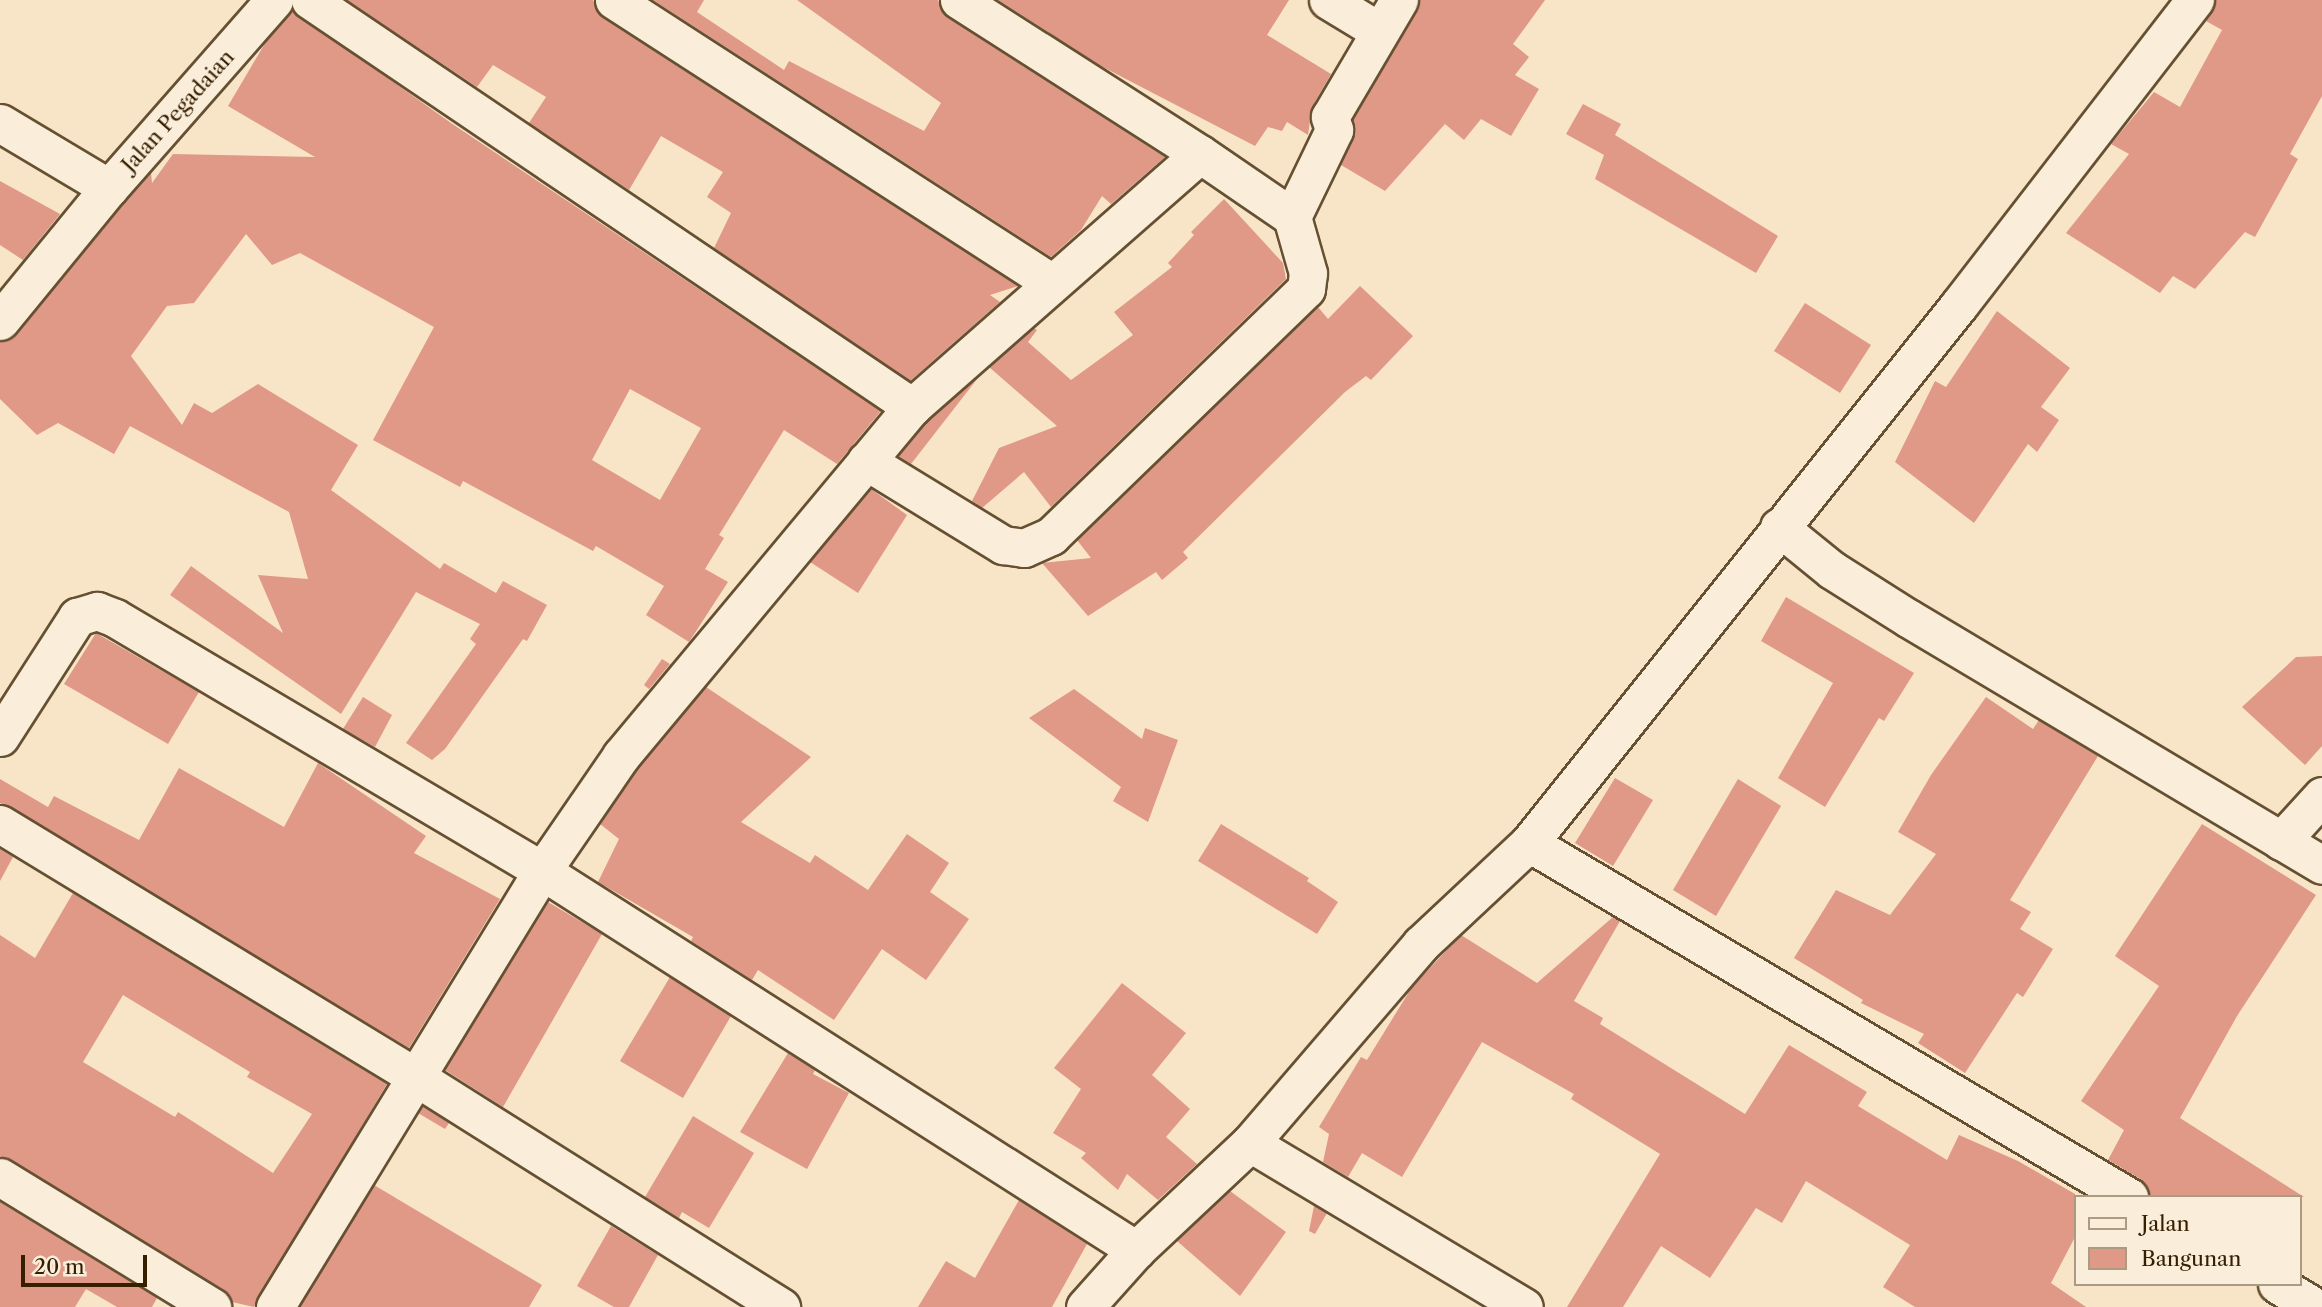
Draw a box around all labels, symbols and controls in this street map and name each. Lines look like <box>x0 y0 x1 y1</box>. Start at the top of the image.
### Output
street label: Jalan Pegadaian <box>116 45 240 177</box>
legend <box>2074 1195 2301 1286</box>
text: Jalan <box>2141 1211 2190 1236</box>
scale bar <box>24 1240 150 1284</box>
text: Bangunan <box>2141 1246 2241 1271</box>
text: 20 m <box>34 1254 85 1279</box>

